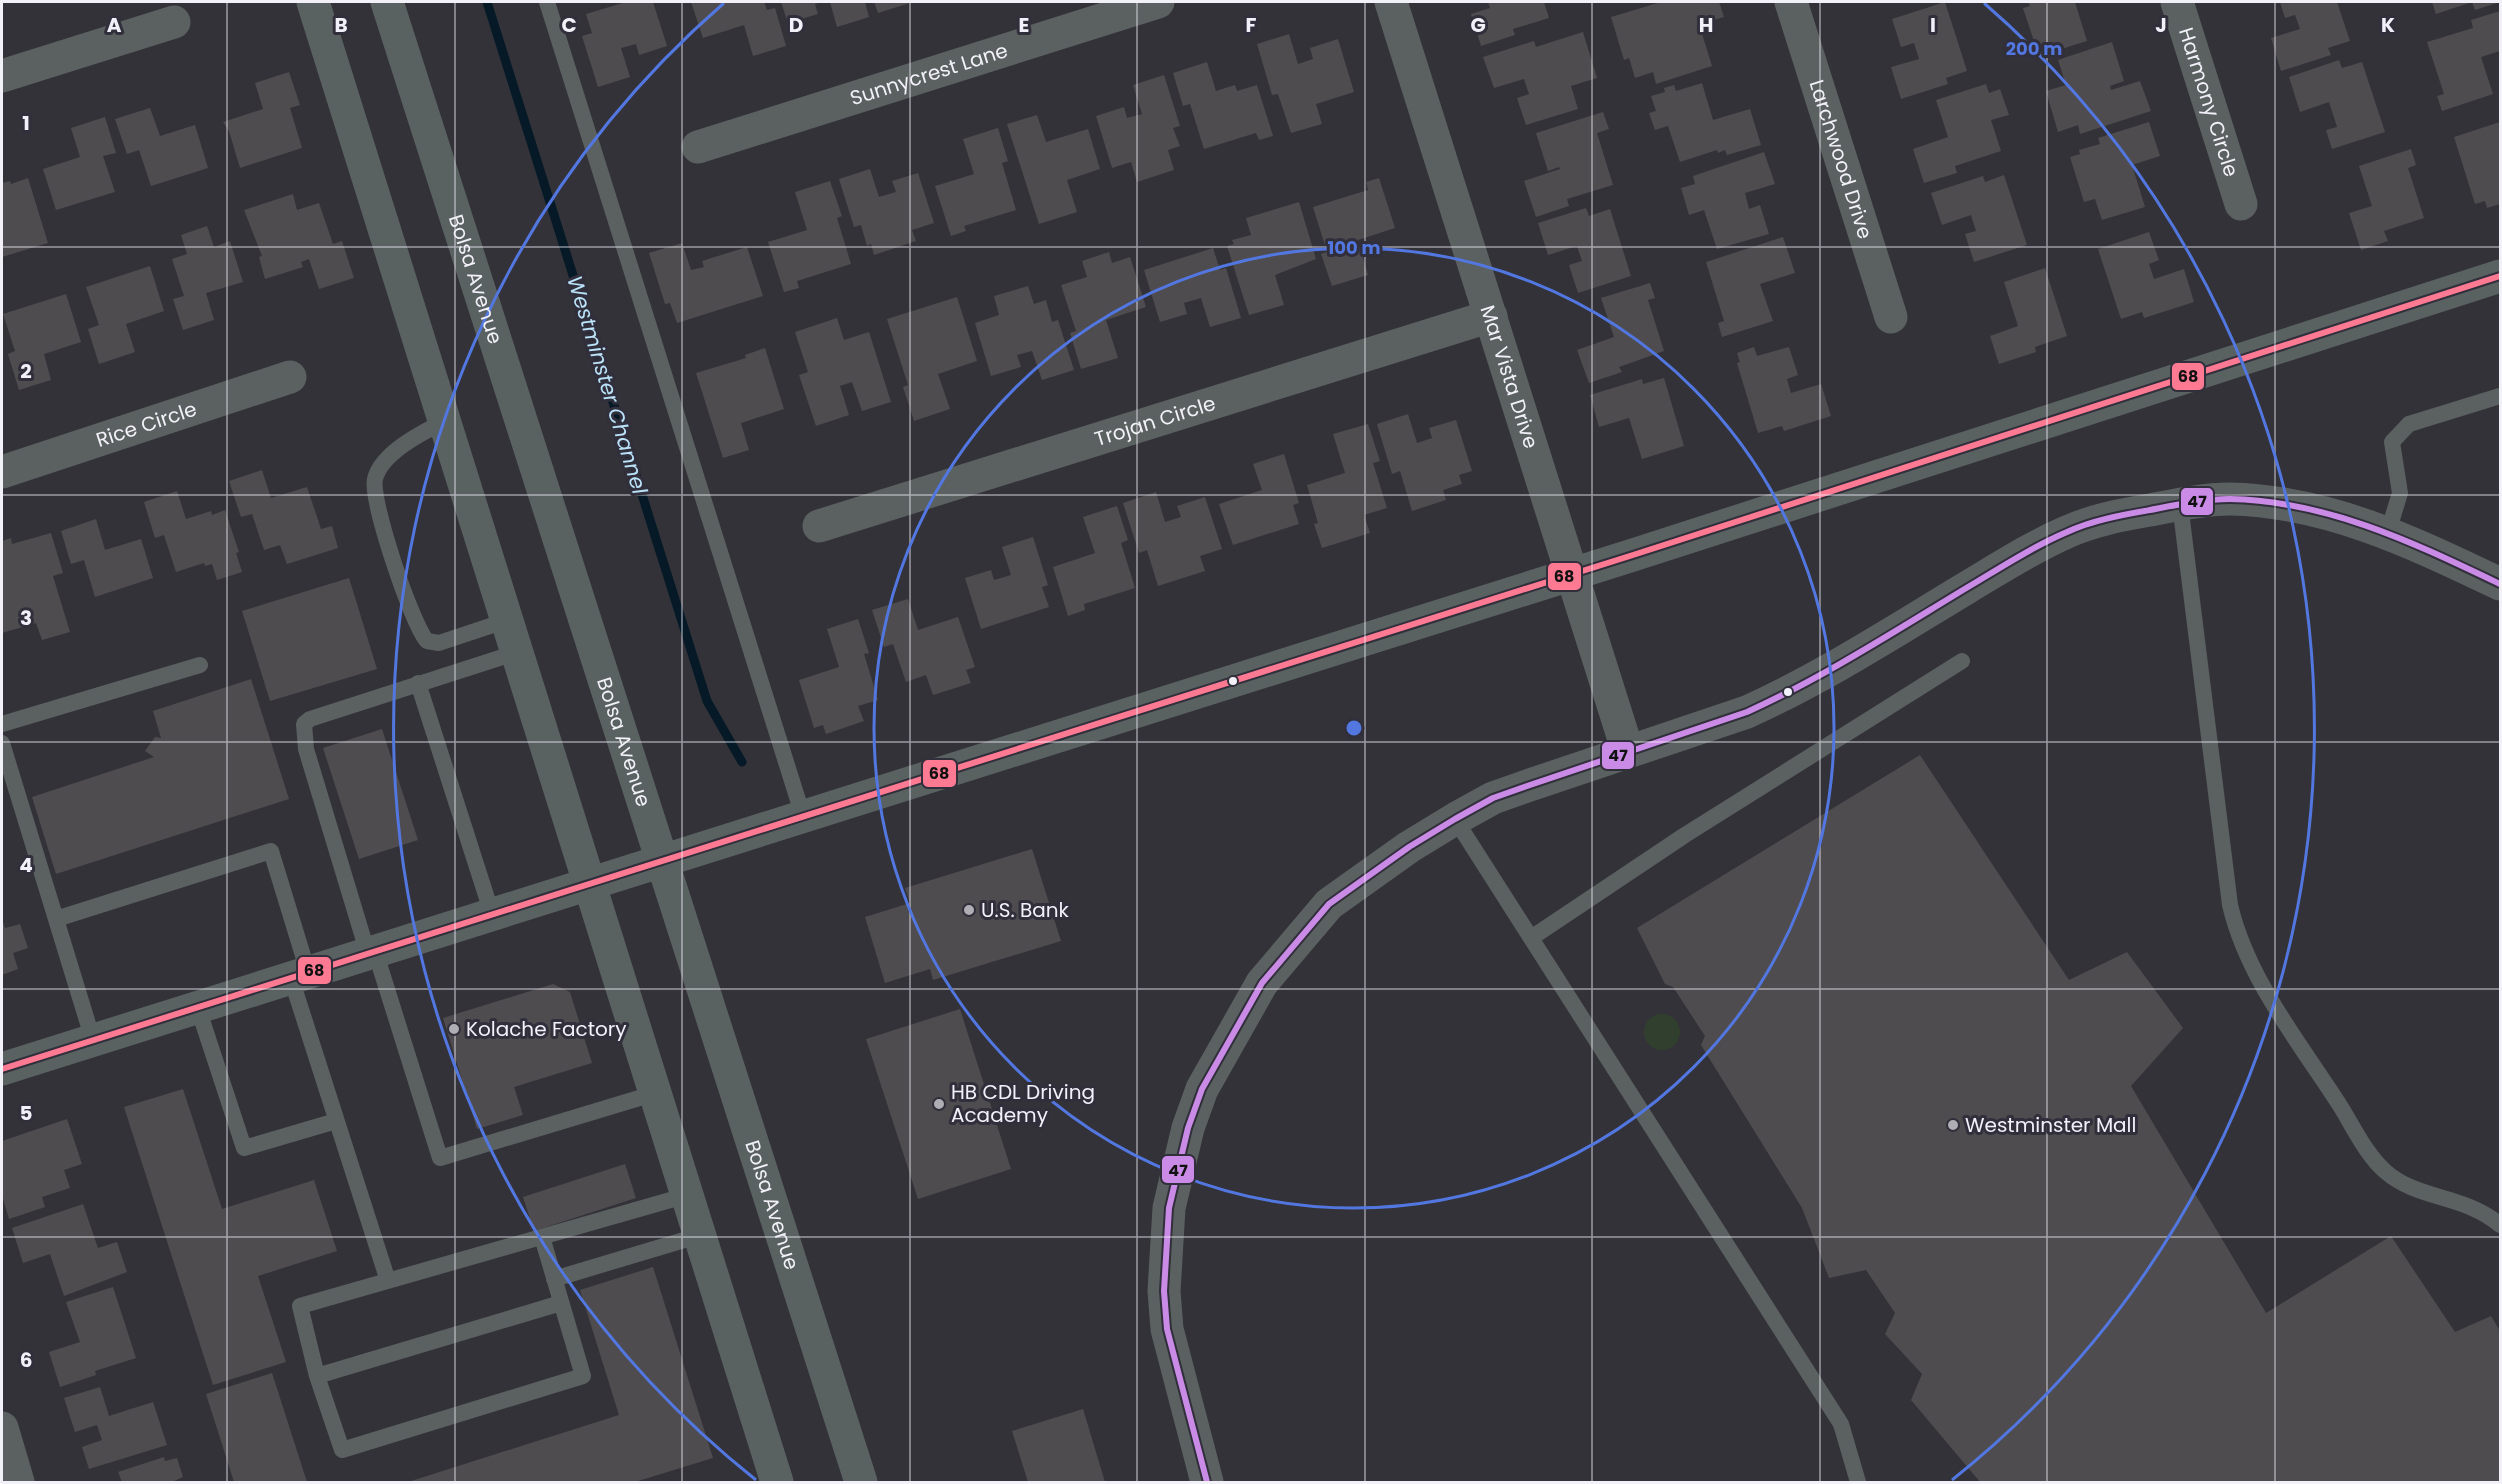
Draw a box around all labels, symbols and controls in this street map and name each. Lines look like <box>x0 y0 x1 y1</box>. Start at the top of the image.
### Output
text: A <box>107 11 122 39</box>
text: B <box>334 11 348 39</box>
text: C <box>561 11 577 39</box>
text: D <box>789 11 803 39</box>
text: E <box>1019 11 1029 39</box>
text: F <box>1246 11 1257 39</box>
text: G <box>1470 11 1486 39</box>
text: H <box>1699 11 1713 39</box>
text: I <box>1930 11 1936 39</box>
text: J <box>2155 11 2167 39</box>
text: K <box>2381 11 2395 39</box>
street label: Harmony Circle <box>2172 24 2245 180</box>
street label: Sunnycrest Lane <box>846 36 1011 112</box>
text: 200 m <box>2006 36 2062 61</box>
street label: Larchwood Drive <box>1803 76 1879 242</box>
text: 1 <box>22 109 30 137</box>
street label: Bolsa Avenue <box>442 211 510 347</box>
text: 100 m <box>1327 235 1381 260</box>
water label: Westminster Channel <box>560 272 655 498</box>
street label: Mar Vista Drive <box>1474 302 1545 452</box>
text: 2 <box>20 357 32 385</box>
line badge: 68 <box>2171 362 2205 391</box>
text: 68 <box>2178 365 2198 388</box>
street label: Trojan Circle <box>1091 389 1219 453</box>
street label: Rice Circle <box>92 395 200 454</box>
line badge: 47 <box>2180 487 2214 516</box>
text: 47 <box>2187 490 2207 513</box>
line badge: 68 <box>1547 562 1582 591</box>
text: 68 <box>1554 565 1574 588</box>
text: 3 <box>20 604 32 632</box>
street label: Bolsa Avenue <box>590 674 658 810</box>
unlabelled marker <box>1227 675 1239 687</box>
unlabelled marker <box>1782 686 1794 698</box>
centre of rings <box>1344 718 1364 738</box>
line badge: 47 <box>1601 741 1635 770</box>
text: 47 <box>1608 744 1628 767</box>
line badge: 68 <box>922 759 957 788</box>
text: 68 <box>929 762 949 785</box>
text: 4 <box>19 851 33 879</box>
place label: U.S. Bank <box>981 896 1070 924</box>
marker: U.S. Bank <box>962 903 976 917</box>
line badge: 68 <box>297 956 332 985</box>
text: 68 <box>304 959 324 982</box>
place label: Kolache Factory <box>466 1015 626 1043</box>
marker: Kolache Factory <box>447 1022 461 1036</box>
place label: HB CDL Driving Academy <box>951 1078 1095 1129</box>
marker: HB CDL Driving Academy <box>932 1097 946 1111</box>
text: 5 <box>20 1099 33 1127</box>
place label: Westminster Mall <box>1965 1111 2136 1139</box>
marker: Westminster Mall <box>1946 1118 1960 1132</box>
street label: Bolsa Avenue <box>738 1137 806 1273</box>
line badge: 47 <box>1161 1155 1195 1184</box>
text: 47 <box>1168 1159 1188 1182</box>
text: 6 <box>20 1346 32 1374</box>

